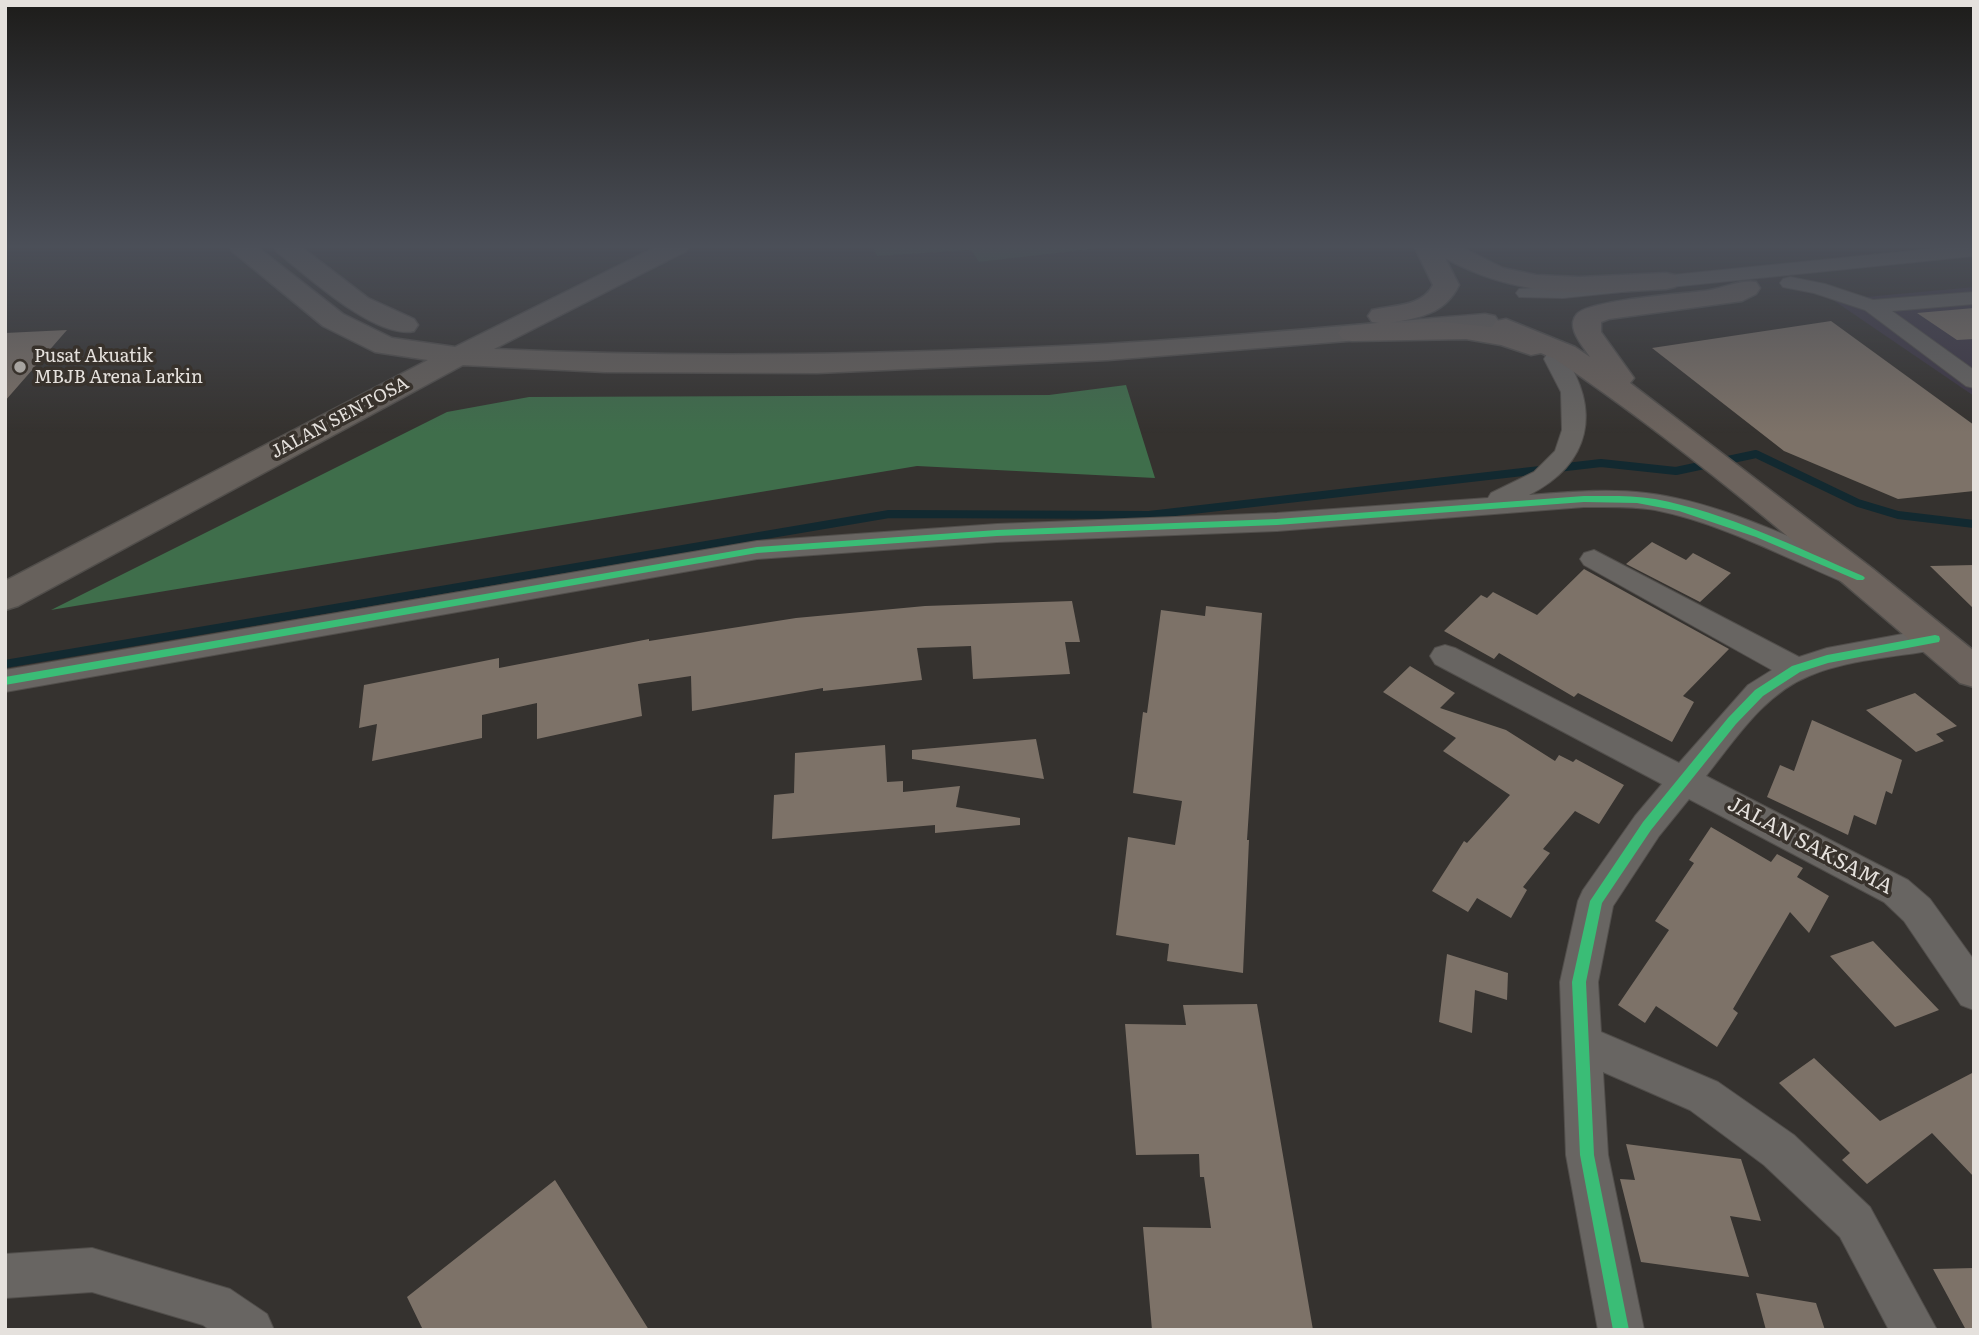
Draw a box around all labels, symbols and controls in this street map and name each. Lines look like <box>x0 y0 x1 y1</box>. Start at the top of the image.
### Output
place label: Pusat Akuatik MBJB Arena Larkin <box>34 346 203 388</box>
marker: Pusat Akuatik MBJB Arena Larkin <box>12 359 28 375</box>
street label: JALAN SENTOSA <box>267 373 413 463</box>
street label: JALAN SAKSAMA <box>1723 792 1897 900</box>

